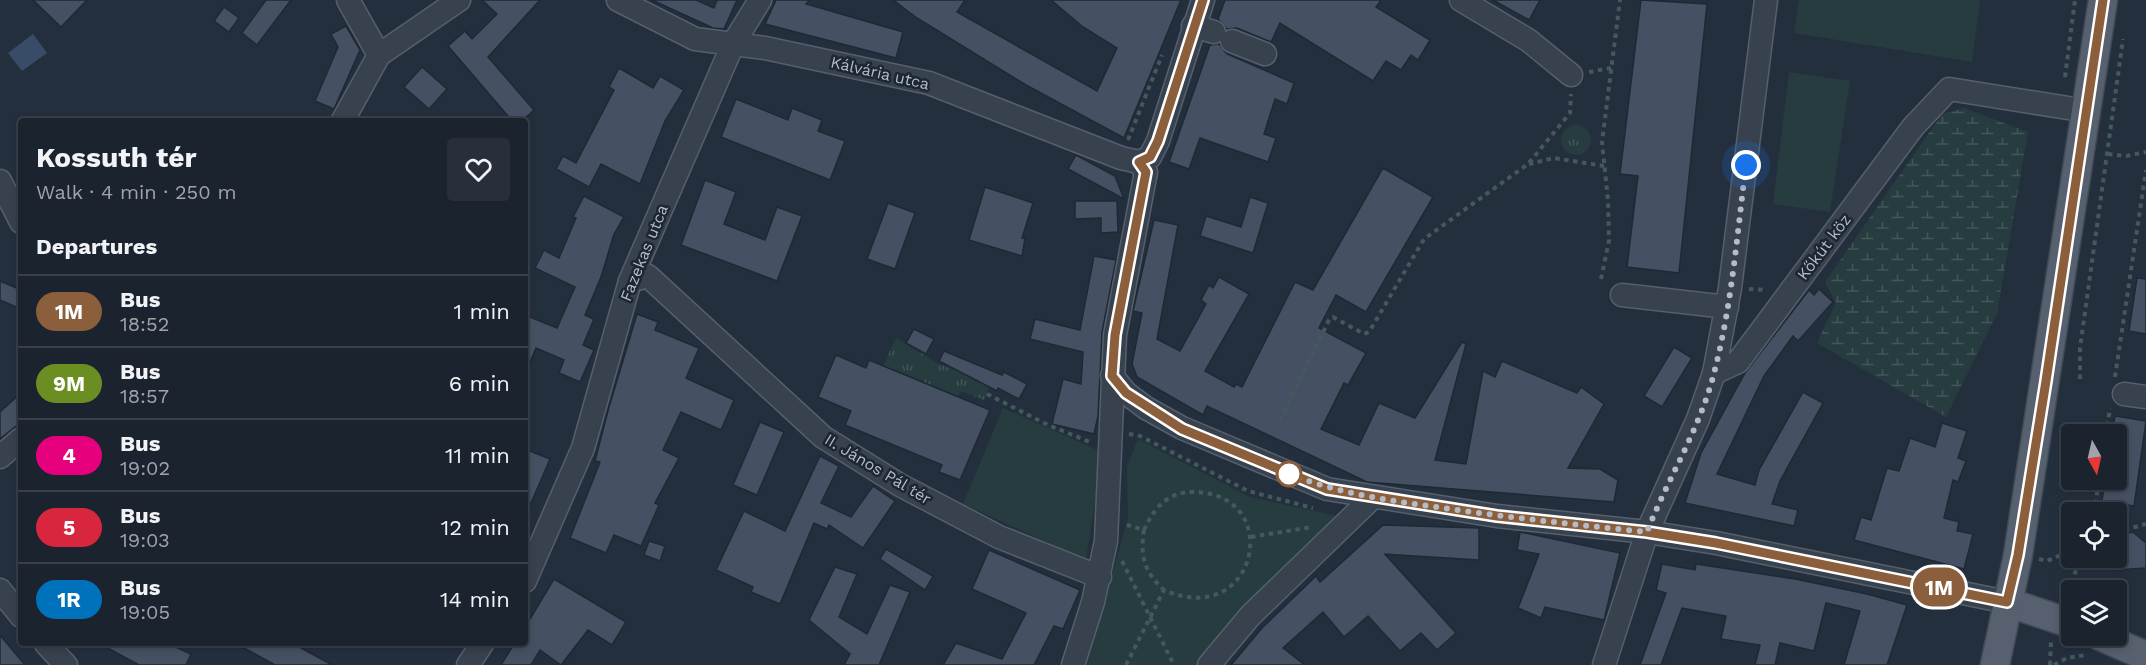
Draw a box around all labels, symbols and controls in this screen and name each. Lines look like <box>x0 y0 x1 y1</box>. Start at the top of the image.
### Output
street label: Kálvária utca <box>829 52 931 94</box>
button: heart <box>447 138 510 201</box>
text: Kossuth tér <box>36 141 196 174</box>
your location <box>1731 150 1761 180</box>
text: Walk · 4 min · 250 m <box>36 180 237 204</box>
street label: Fazekas utca <box>616 202 672 304</box>
street label: Kőkút köz <box>1793 210 1855 284</box>
text: Departures <box>36 234 157 259</box>
text: Bus <box>120 287 160 312</box>
text: 1M <box>55 299 83 324</box>
text: 1 min <box>453 299 510 324</box>
text: 18:52 <box>120 312 169 336</box>
text: Bus <box>120 359 160 384</box>
text: 9M <box>53 371 85 396</box>
text: 6 min <box>449 371 510 396</box>
text: 18:57 <box>120 384 169 408</box>
north arrow <box>2061 424 2127 490</box>
map controls <box>2061 424 2127 646</box>
street label: II. János Pál tér <box>821 430 935 508</box>
text: Bus <box>120 431 160 456</box>
text: 4 <box>62 443 76 468</box>
text: 11 min <box>445 443 510 468</box>
text: 19:02 <box>120 456 170 480</box>
unlabelled marker <box>1276 461 1302 487</box>
button: locate <box>2061 502 2127 568</box>
text: Bus <box>120 503 160 528</box>
text: 5 <box>63 515 75 540</box>
text: 12 min <box>441 515 510 540</box>
text: 19:03 <box>120 528 170 552</box>
line badge: 1M <box>1912 568 1966 606</box>
text: Bus <box>120 575 160 600</box>
text: 1M <box>1925 575 1953 600</box>
button: layers <box>2061 580 2127 646</box>
text: 1R <box>57 587 81 612</box>
text: 14 min <box>440 587 510 612</box>
text: 19:05 <box>120 600 170 624</box>

